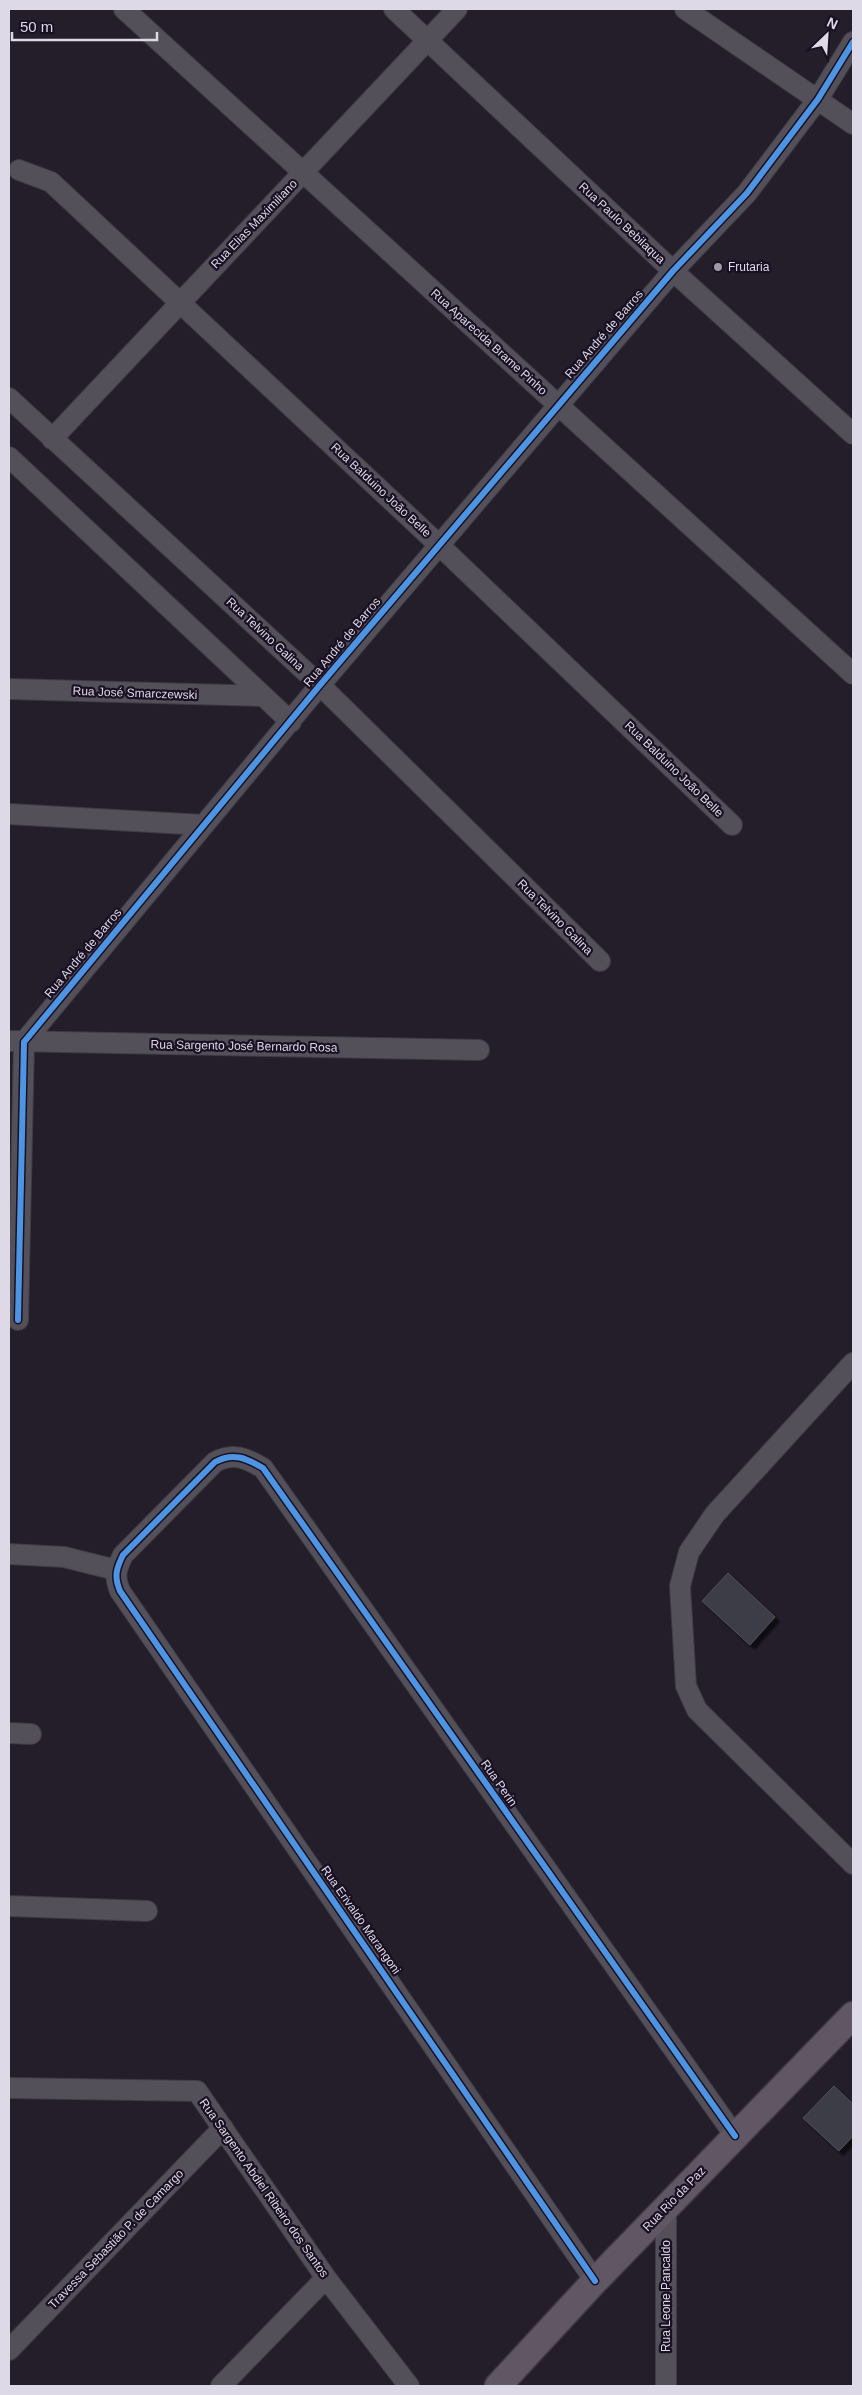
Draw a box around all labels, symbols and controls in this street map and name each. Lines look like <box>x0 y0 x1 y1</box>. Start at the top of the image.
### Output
scale bar <box>12 10 158 42</box>
north arrow <box>802 10 852 60</box>
text: N <box>825 14 840 33</box>
text: 50 m <box>20 18 53 35</box>
street label: Rua Elias Maximiliano <box>208 176 300 271</box>
street label: Rua Paulo Bebilaqua <box>576 179 668 267</box>
place label: Frutaria <box>728 260 770 274</box>
marker: Frutaria <box>712 261 724 273</box>
street label: Rua Aparecida Brame Pinho <box>428 286 550 398</box>
street label: Rua André de Barros <box>562 287 646 381</box>
street label: Rua Balduino João Belle <box>328 440 434 540</box>
street label: Rua Telvino Galina <box>223 595 307 674</box>
street label: Rua André de Barros <box>301 595 383 689</box>
street label: Rua José Smarczewski <box>72 684 198 702</box>
street label: Rua Balduino João Belle <box>622 718 726 820</box>
street label: Rua Telvino Galina <box>515 877 596 958</box>
street label: Rua André de Barros <box>42 906 124 1000</box>
street label: Rua Sargento José Bernardo Rosa <box>151 1037 338 1055</box>
street label: Rua Perin <box>478 1757 520 1809</box>
street label: Rua Erivaldo Marangoni <box>318 1863 404 1977</box>
street label: Rua Sargento Abdiel Ribeiro dos Santos <box>197 2096 331 2280</box>
street label: Rua Rio da Paz <box>640 2164 708 2234</box>
street label: Travessa Sebastião P. de Camargo <box>46 2166 187 2312</box>
street label: Rua Leone Pancaldo <box>659 2240 673 2352</box>

